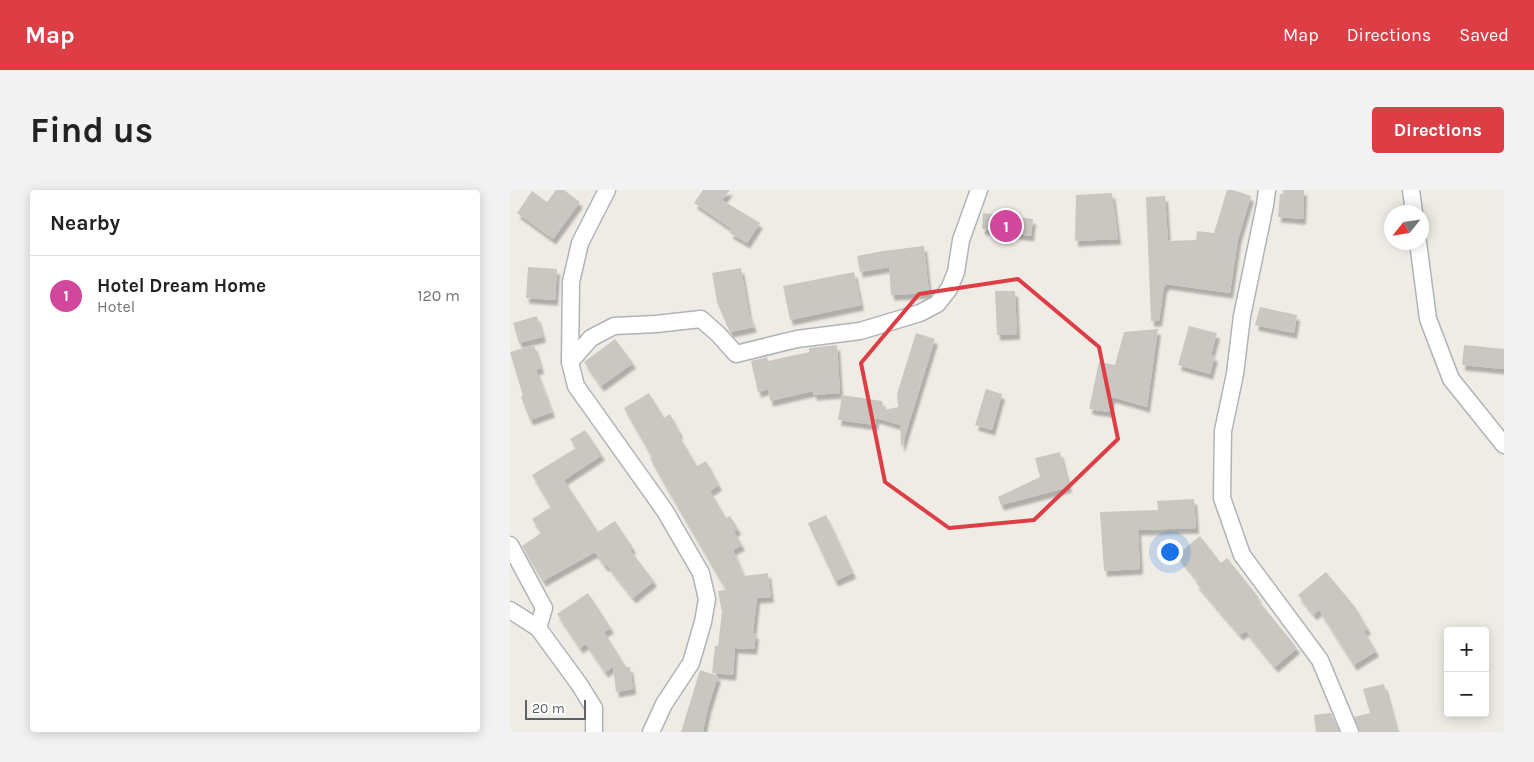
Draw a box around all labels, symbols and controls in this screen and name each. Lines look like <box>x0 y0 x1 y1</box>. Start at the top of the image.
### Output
text: Map <box>25 21 75 49</box>
text: Map <box>1283 24 1319 46</box>
text: Directions <box>1347 24 1431 46</box>
text: Saved <box>1459 24 1509 46</box>
button: Directions <box>1372 107 1504 153</box>
text: Find us <box>30 110 153 151</box>
north arrow <box>1384 205 1429 250</box>
pin: 1 <box>990 207 1022 245</box>
text: Nearby <box>50 211 120 235</box>
text: Hotel Dream Home <box>97 275 266 297</box>
text: 1 <box>63 286 69 305</box>
text: 120 m <box>417 286 460 305</box>
text: Hotel <box>97 297 135 316</box>
your location <box>1157 539 1183 565</box>
map controls <box>1444 627 1489 717</box>
button: + <box>1444 627 1489 672</box>
button: − <box>1444 672 1489 717</box>
scale bar <box>525 697 586 720</box>
text: 20 m <box>532 700 565 717</box>

